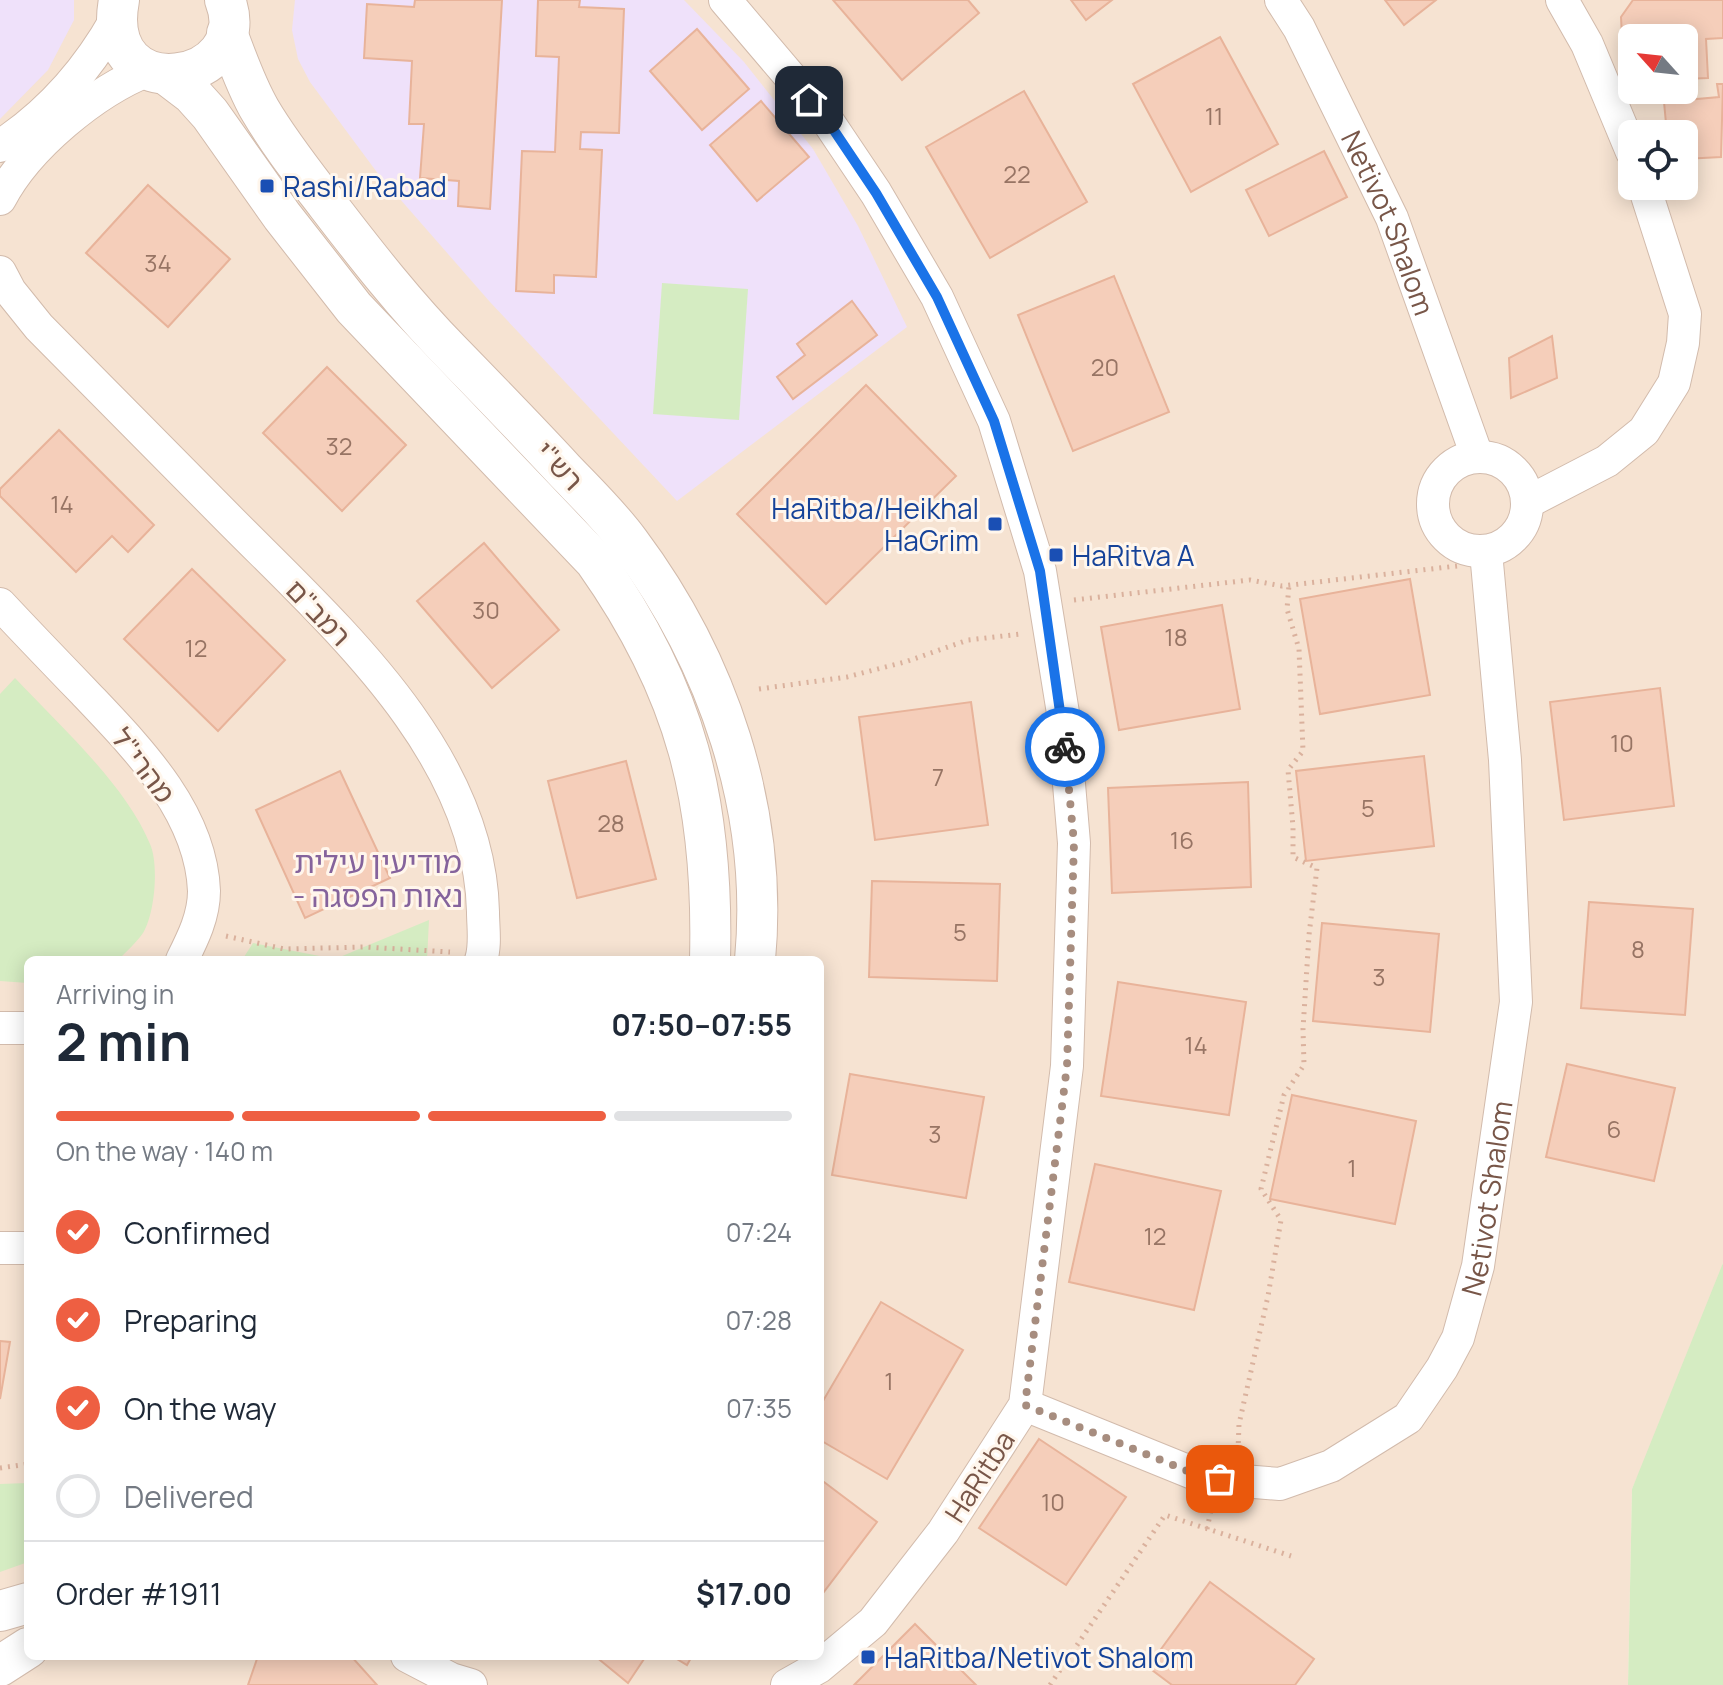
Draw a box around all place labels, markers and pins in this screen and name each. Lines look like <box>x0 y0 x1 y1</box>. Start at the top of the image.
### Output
pin <box>775 66 843 134</box>
place label: Rashi/Rabad <box>283 167 447 205</box>
marker: Rashi/Rabad <box>258 177 276 195</box>
place label: HaRitba/Heikhal HaGrim <box>771 489 979 559</box>
marker: HaRitba/Heikhal HaGrim <box>986 515 1004 533</box>
place label: HaRitva A <box>1072 536 1195 574</box>
marker: HaRitva A <box>1047 546 1065 564</box>
pin <box>1186 1445 1254 1513</box>
place label: HaRitba/Netivot Shalom <box>884 1638 1194 1676</box>
marker: HaRitba/Netivot Shalom <box>859 1648 877 1666</box>

